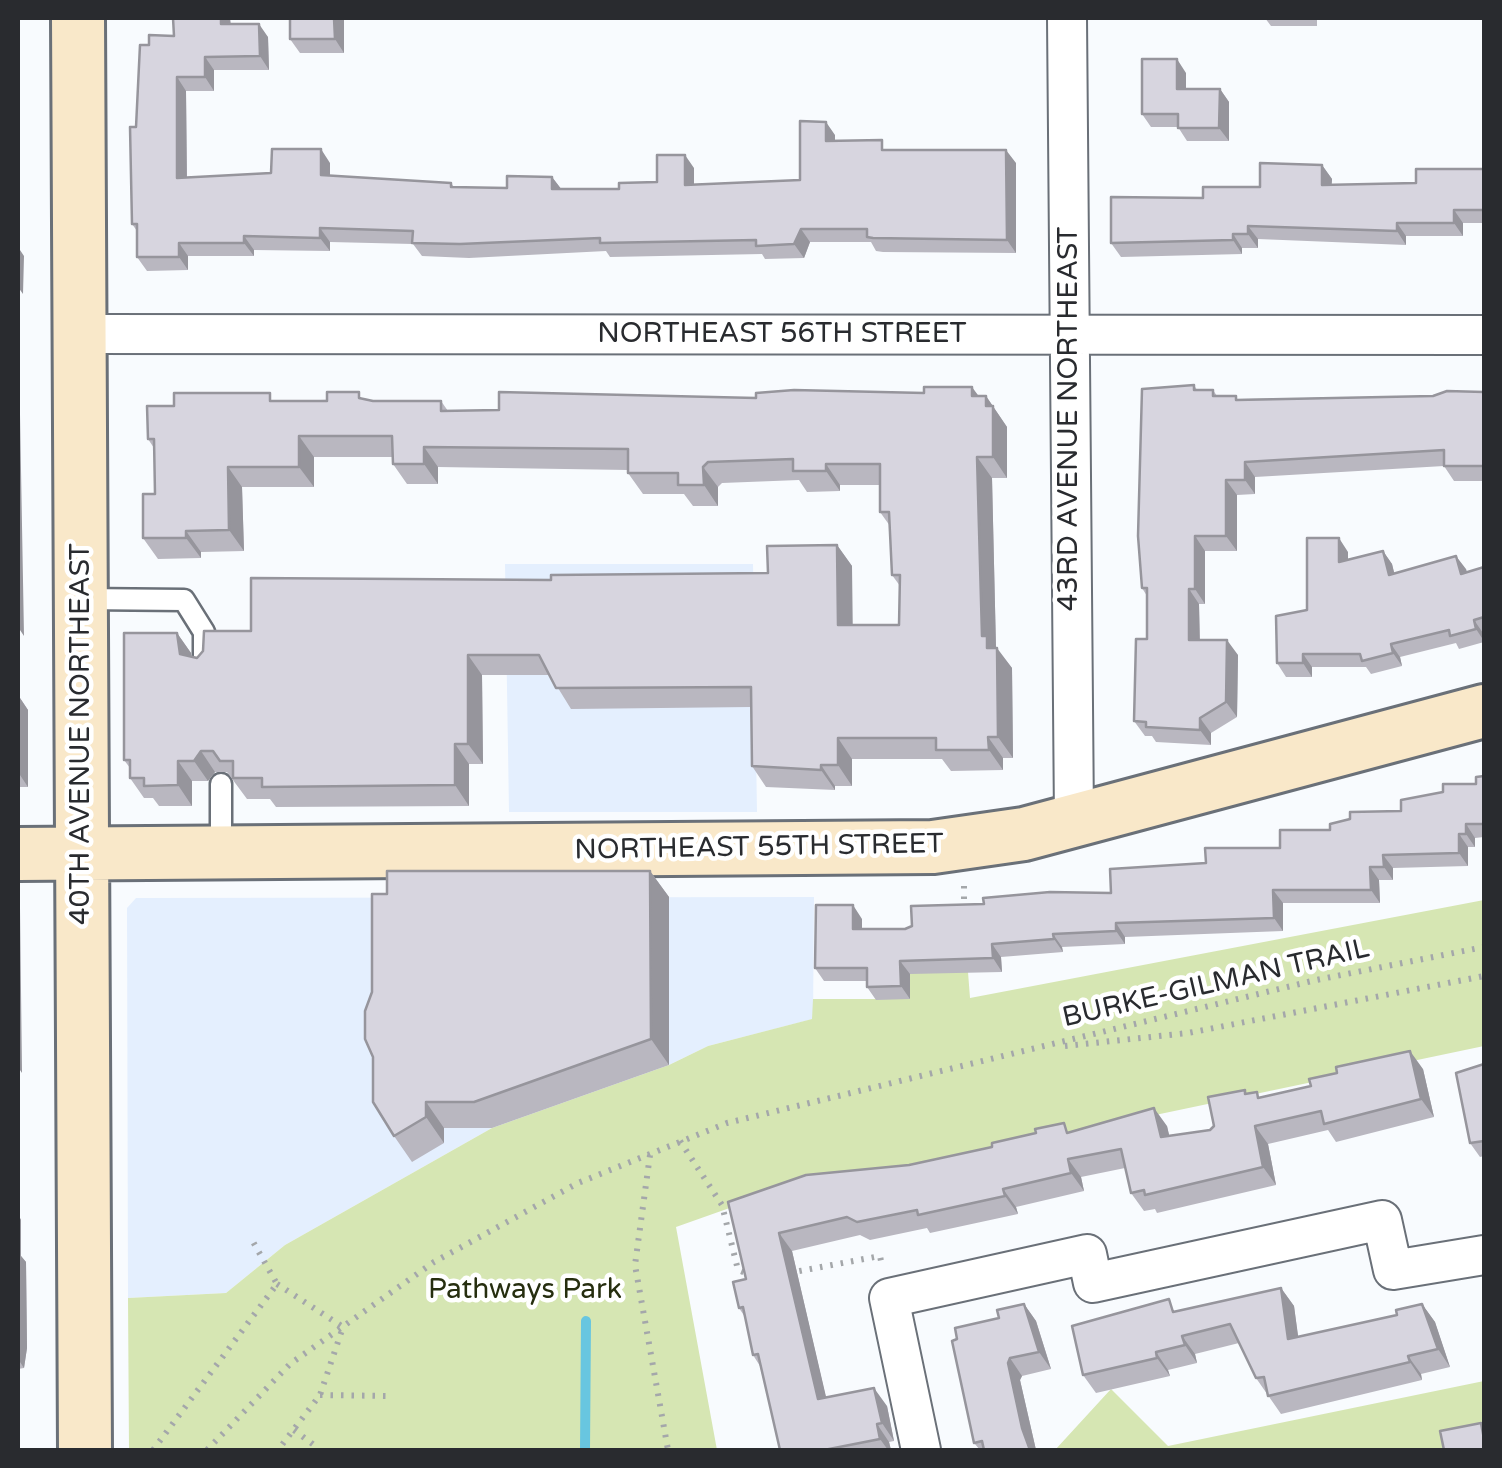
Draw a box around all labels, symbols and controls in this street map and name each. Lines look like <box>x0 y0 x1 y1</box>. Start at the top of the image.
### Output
street label: 43RD AVENUE NORTHEAST <box>1053 227 1087 611</box>
street label: NORTHEAST 56TH STREET <box>597 318 967 352</box>
street label: 40TH AVENUE NORTHEAST <box>65 543 99 925</box>
street label: NORTHEAST 55TH STREET <box>574 828 944 868</box>
street label: BURKE-GILMAN TRAIL <box>1059 932 1373 1036</box>
park label: Pathways Park <box>428 1274 622 1308</box>

